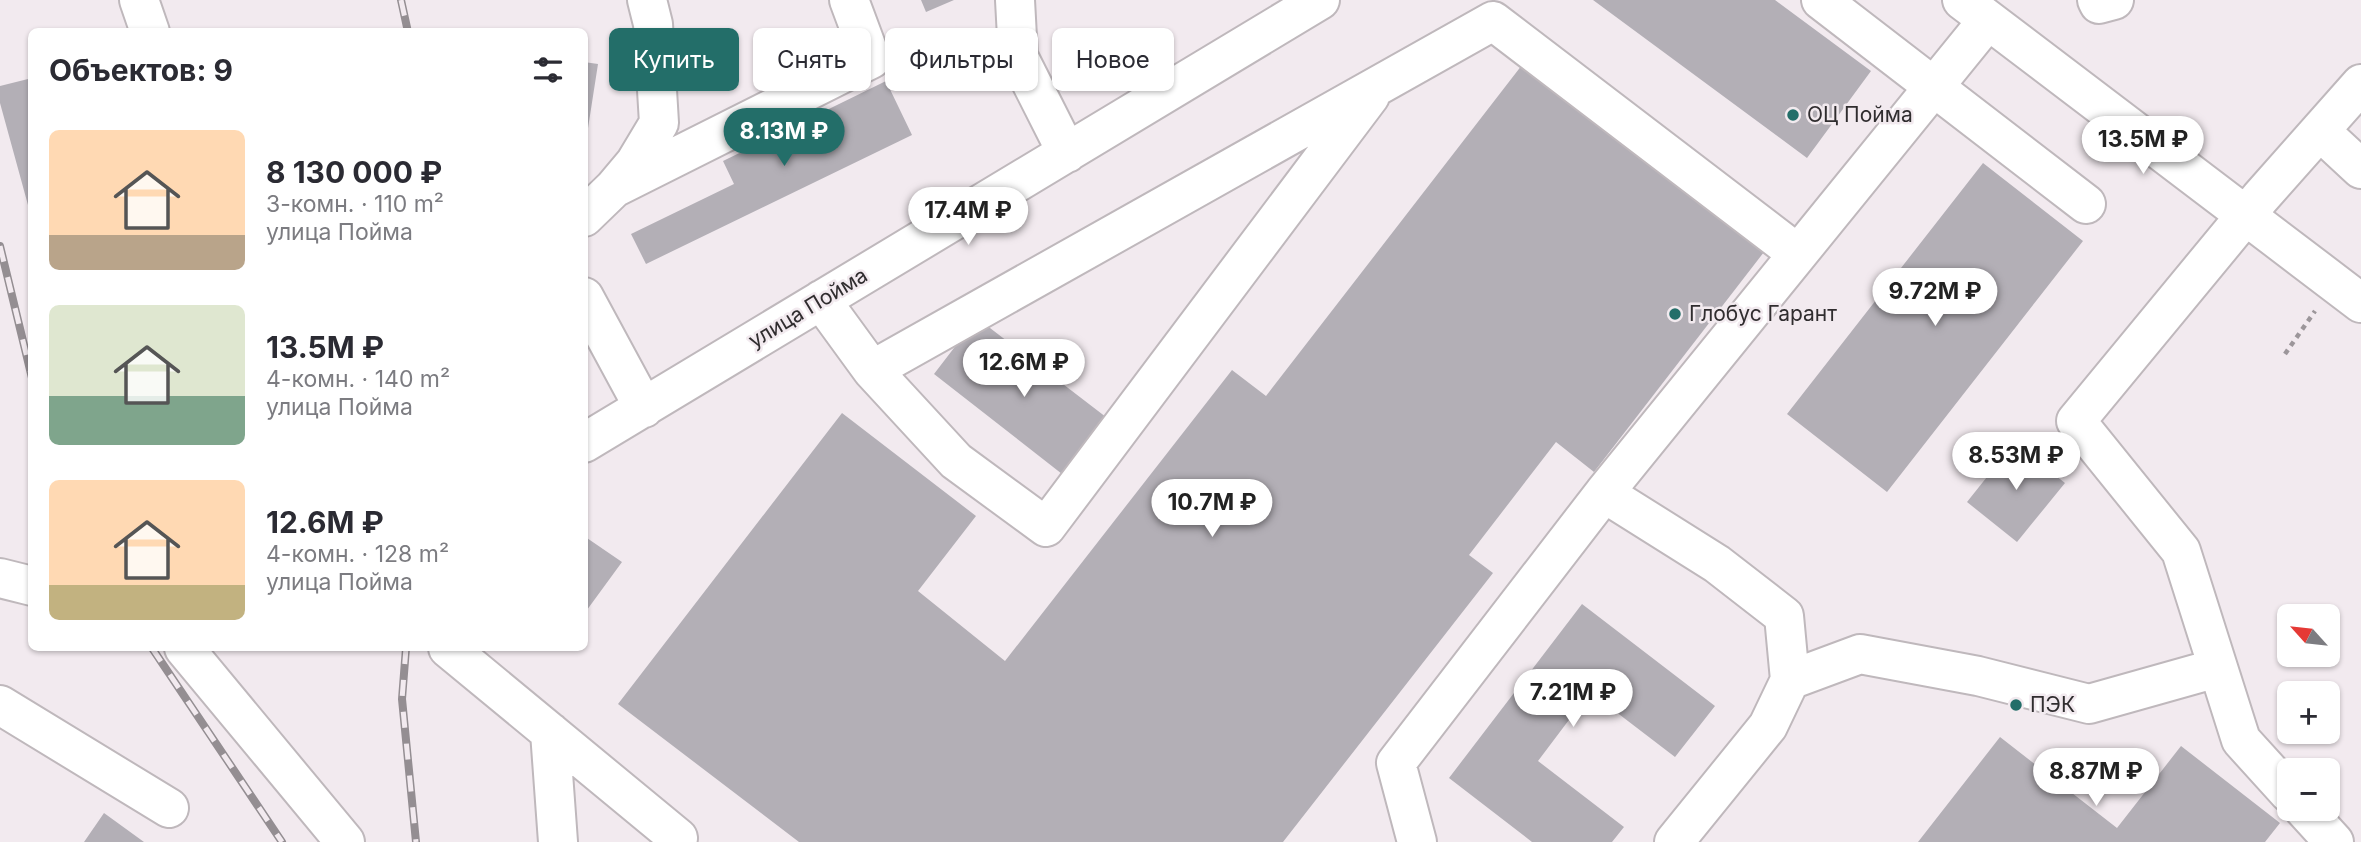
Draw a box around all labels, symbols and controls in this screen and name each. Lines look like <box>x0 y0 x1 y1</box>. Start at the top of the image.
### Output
chip: Купить <box>609 28 739 91</box>
chip: Снять <box>753 28 871 91</box>
chip: Фильтры <box>885 28 1038 91</box>
chip: Новое <box>1052 28 1174 91</box>
icon: filters <box>529 51 567 89</box>
text: Объектов: 9 <box>49 52 233 88</box>
place label: ОЦ Пойма <box>1807 102 1913 127</box>
marker: ОЦ Пойма <box>1785 107 1801 123</box>
pin: 8.13M ₽ <box>719 108 849 168</box>
pin: 13.5M ₽ <box>2078 116 2208 176</box>
text: 8.13M ₽ <box>740 117 828 145</box>
text: 13.5M ₽ <box>2098 125 2188 153</box>
text: 8 130 000 ₽ <box>266 154 442 190</box>
icon: home <box>105 158 189 242</box>
pin: 17.4M ₽ <box>903 188 1033 247</box>
text: 3-комн. · 110 m² <box>266 190 444 218</box>
text: 17.4M ₽ <box>924 196 1012 224</box>
text: улица Пойма <box>266 218 413 246</box>
street label: улица Пойма <box>744 262 872 353</box>
pin: 9.72M ₽ <box>1870 268 2000 328</box>
text: 9.72M ₽ <box>1888 277 1982 305</box>
place label: Глобус Гарант <box>1689 301 1837 326</box>
marker: Глобус Гарант <box>1667 306 1683 322</box>
text: 13.5M ₽ <box>266 329 384 365</box>
icon: home <box>105 333 189 417</box>
pin: 12.6M ₽ <box>959 340 1089 399</box>
text: 12.6M ₽ <box>979 348 1069 376</box>
text: 4-комн. · 140 m² <box>266 365 450 393</box>
text: улица Пойма <box>266 393 413 421</box>
pin: 8.53M ₽ <box>1951 433 2081 492</box>
text: 8.53M ₽ <box>1968 441 2064 469</box>
pin: 10.7M ₽ <box>1147 480 1277 539</box>
text: 10.7M ₽ <box>1167 488 1257 516</box>
text: 12.6M ₽ <box>266 504 384 540</box>
icon: home <box>105 508 189 592</box>
text: 4-комн. · 128 m² <box>266 540 449 568</box>
text: улица Пойма <box>266 568 413 596</box>
north arrow <box>2277 604 2340 667</box>
map controls <box>2277 604 2340 821</box>
pin: 7.21M ₽ <box>1508 670 1638 729</box>
text: 7.21M ₽ <box>1530 678 1616 706</box>
button: + <box>2277 681 2340 744</box>
place label: ПЭК <box>2030 692 2075 717</box>
marker: ПЭК <box>2008 697 2024 713</box>
pin: 8.87M ₽ <box>2031 748 2161 808</box>
text: 8.87M ₽ <box>2049 757 2143 785</box>
button: − <box>2277 758 2340 821</box>

